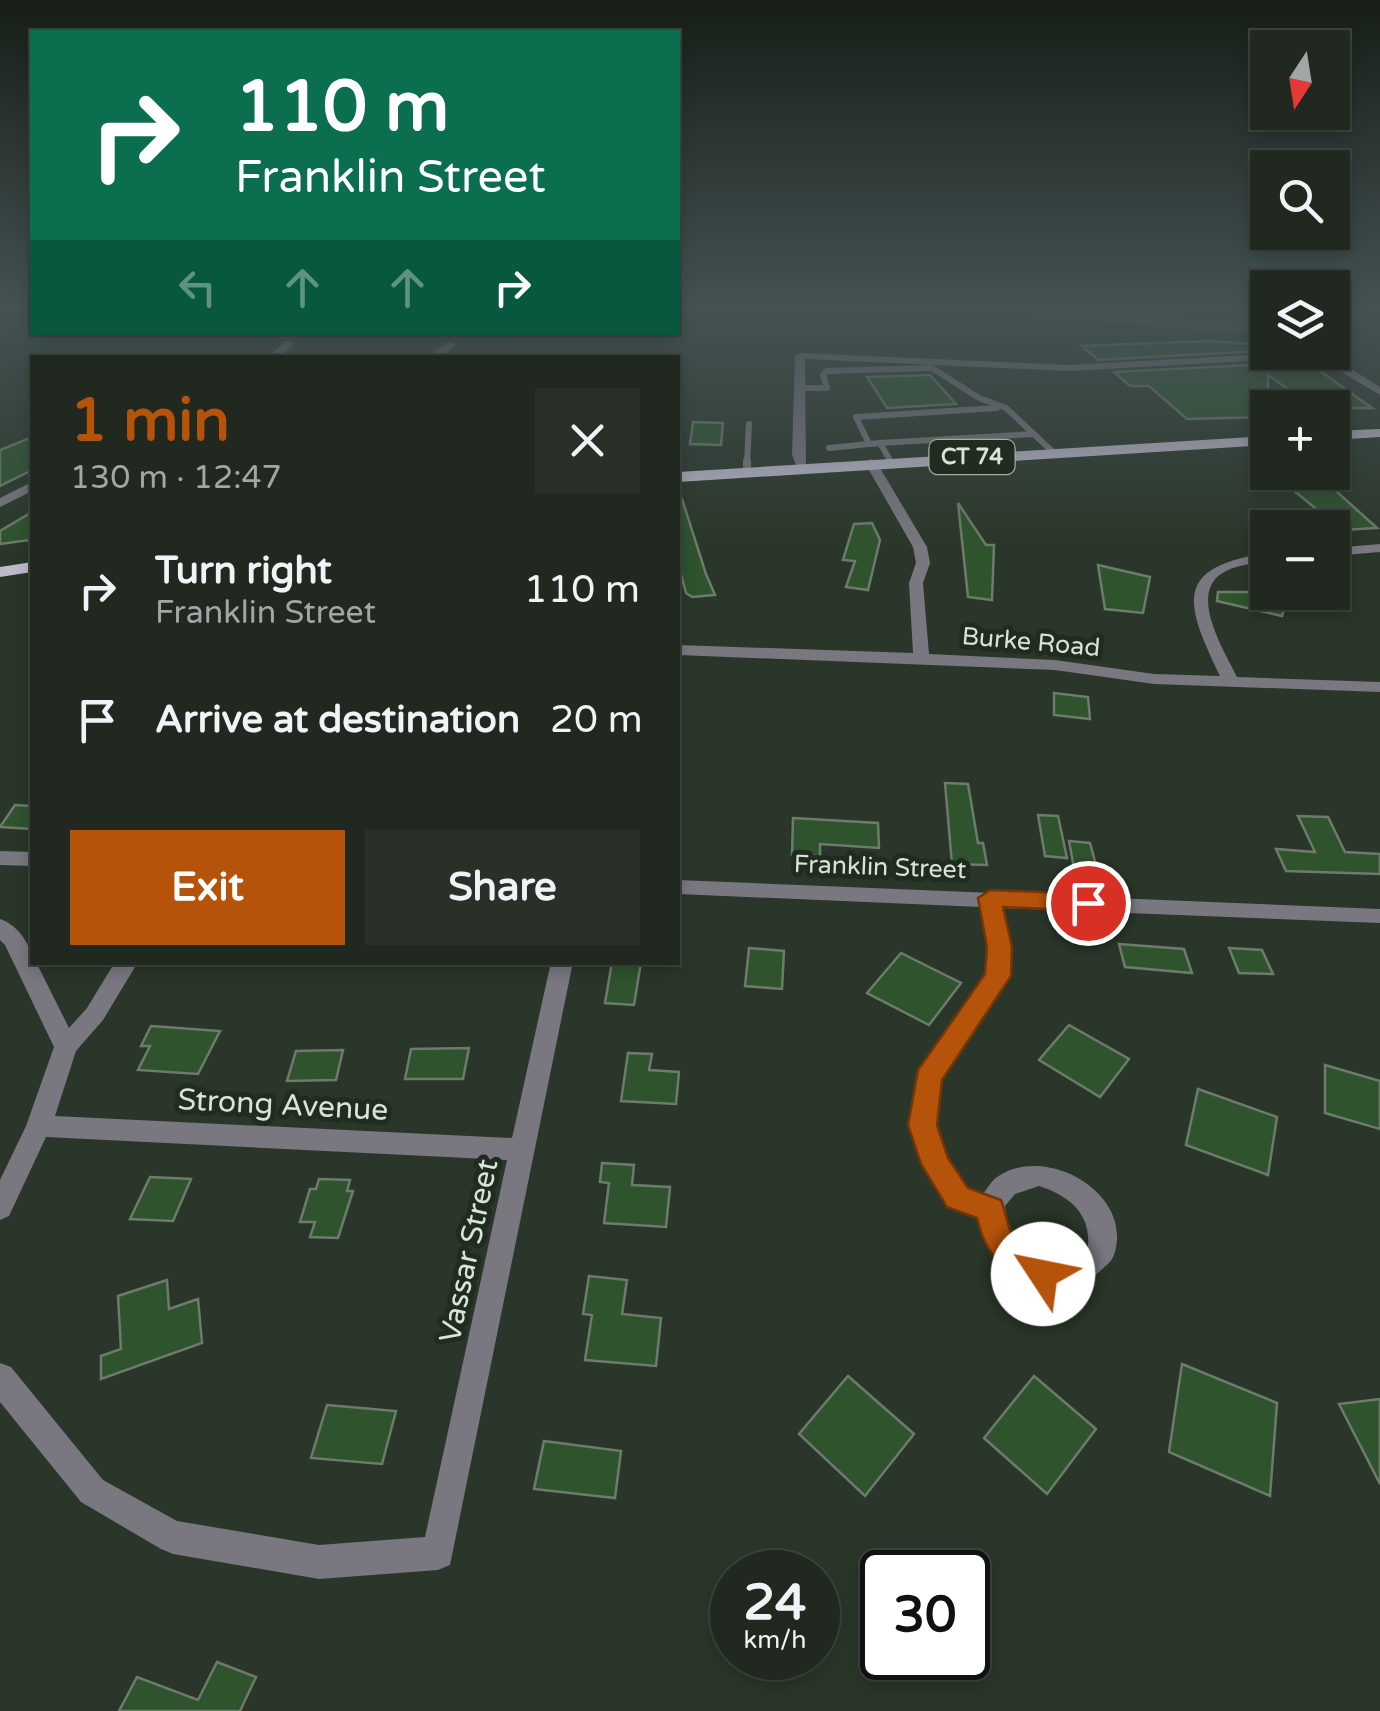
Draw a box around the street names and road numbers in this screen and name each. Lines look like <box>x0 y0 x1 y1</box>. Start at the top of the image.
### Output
road number: CT 74 <box>930 440 1014 474</box>
street label: Burke Road <box>961 621 1101 663</box>
street label: Franklin Street <box>793 849 967 885</box>
street label: Strong Avenue <box>177 1081 389 1129</box>
street label: Vassar Street <box>431 1156 507 1346</box>

